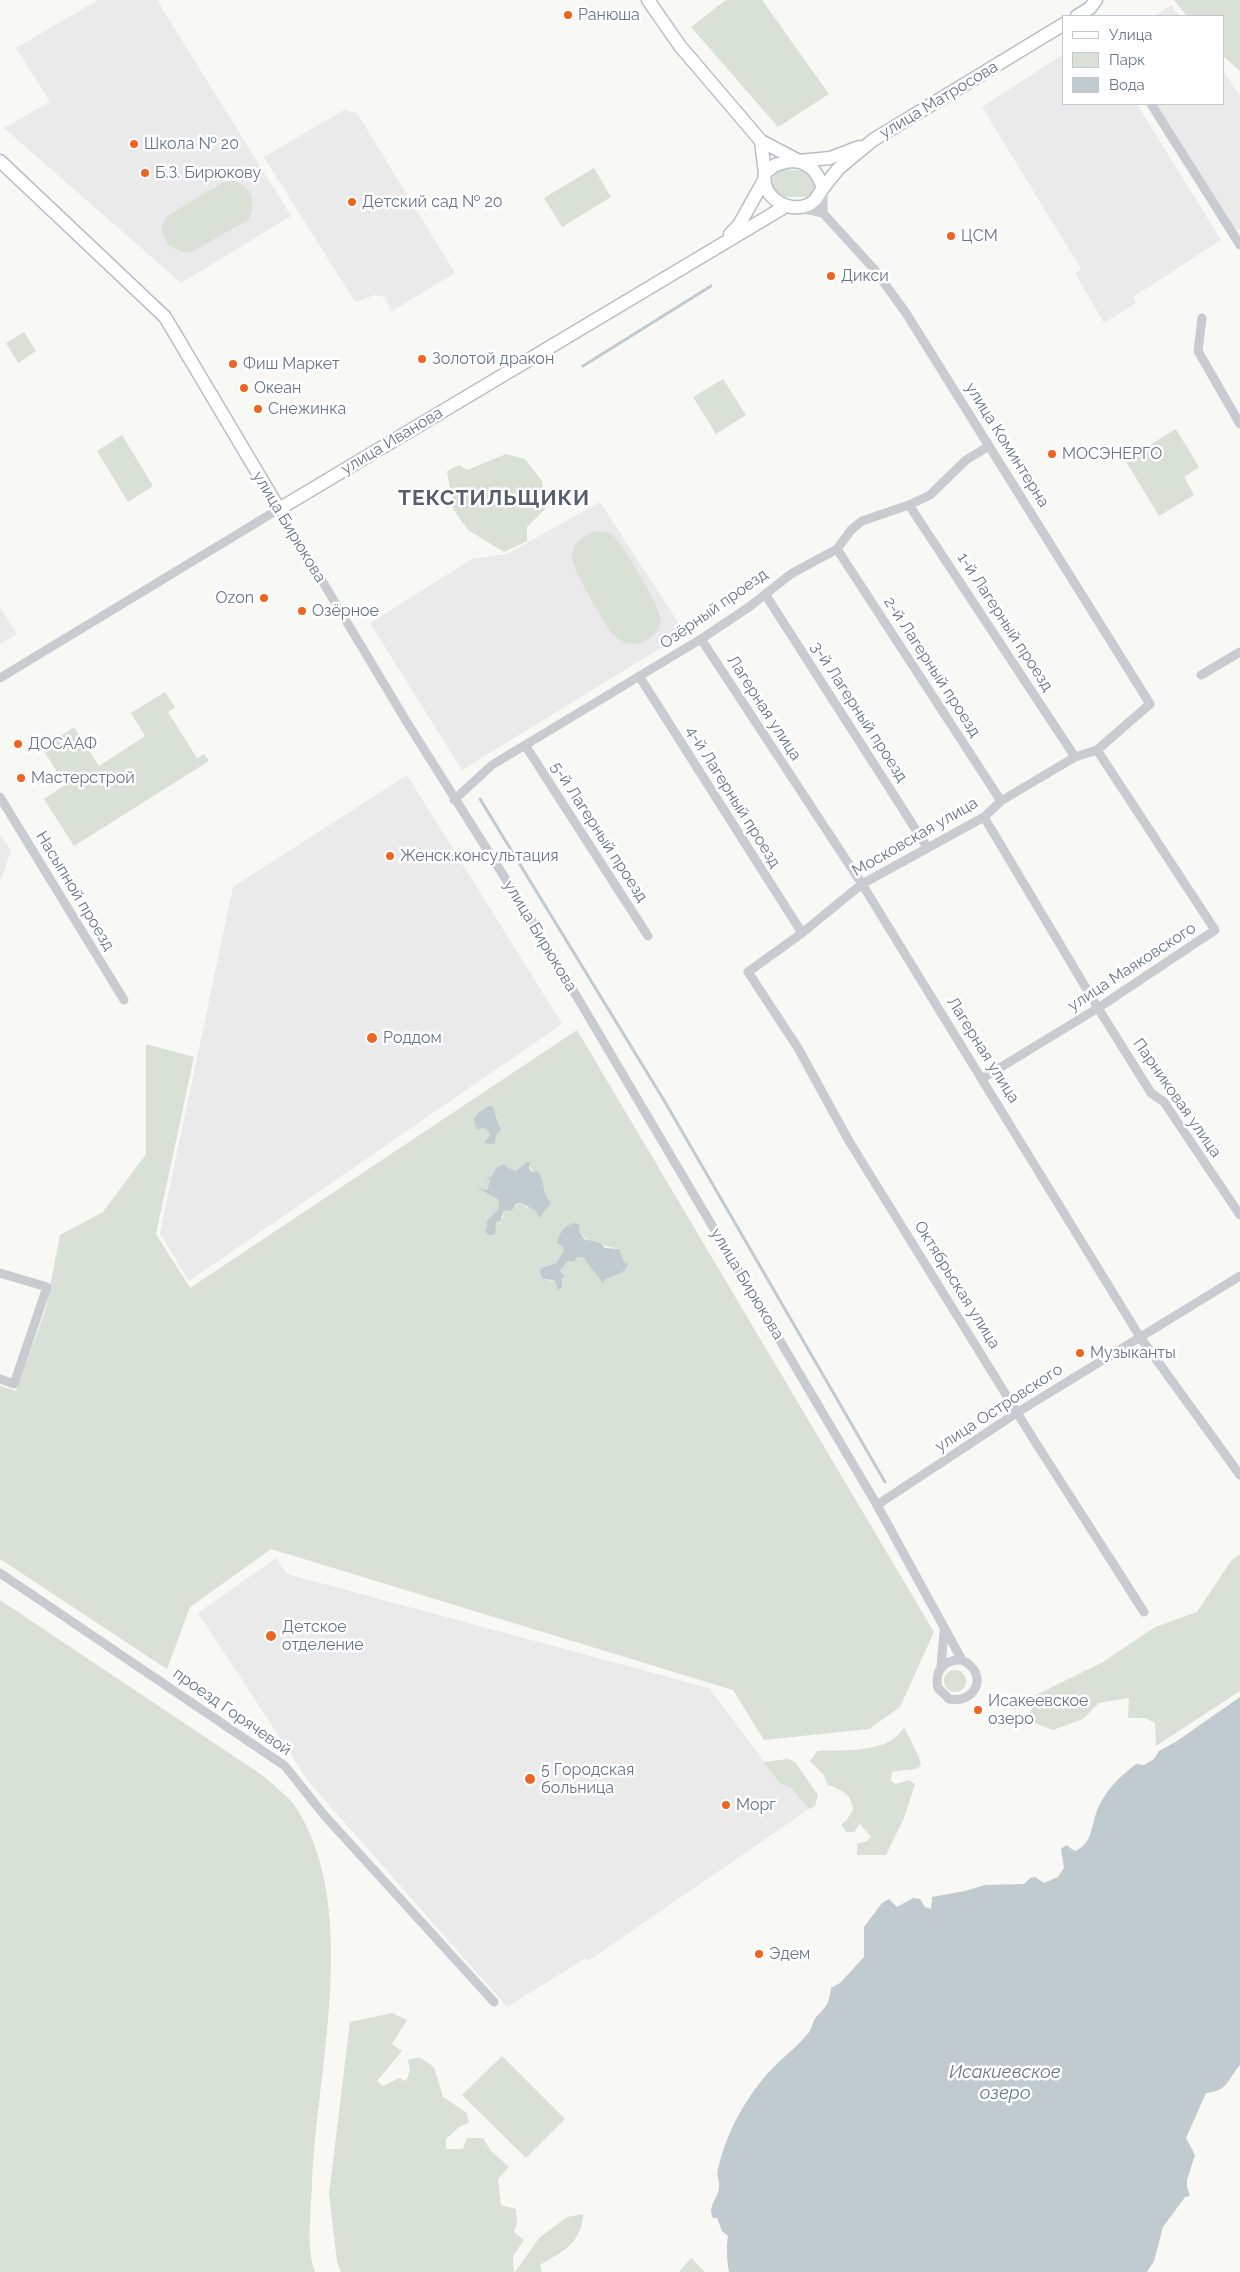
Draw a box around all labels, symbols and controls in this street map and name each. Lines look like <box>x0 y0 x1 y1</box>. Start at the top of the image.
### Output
place label: Ранюша <box>578 5 640 25</box>
marker: Ранюша <box>562 9 574 21</box>
legend <box>1062 15 1225 105</box>
text: Улица <box>1109 26 1153 44</box>
text: Парк <box>1109 51 1145 69</box>
street label: улица Матросова <box>876 57 1002 143</box>
text: Вода <box>1109 76 1145 94</box>
place label: Школа № 20 <box>144 134 239 154</box>
marker: Школа № 20 <box>128 138 140 150</box>
place label: Б.З. Бирюкову <box>155 163 261 183</box>
marker: Б.З. Бирюкову <box>139 167 151 179</box>
place label: Детский сад № 20 <box>362 192 503 212</box>
marker: Детский сад № 20 <box>346 196 358 208</box>
place label: ЦСМ <box>961 226 998 246</box>
marker: ЦСМ <box>945 230 957 242</box>
place label: Дикси <box>841 266 889 286</box>
marker: Дикси <box>825 270 837 282</box>
place label: Золотой дракон <box>432 349 554 369</box>
marker: Золотой дракон <box>416 353 428 365</box>
place label: Фиш Маркет <box>243 354 340 374</box>
marker: Фиш Маркет <box>227 358 239 370</box>
place label: Океан <box>254 378 301 398</box>
street label: улица Коминтерна <box>961 379 1053 511</box>
marker: Океан <box>238 382 250 394</box>
place label: Снежинка <box>268 399 346 419</box>
marker: Снежинка <box>252 403 264 415</box>
street label: улица Иванова <box>338 403 446 479</box>
place label: МОСЭНЕРГО <box>1062 444 1162 464</box>
marker: МОСЭНЕРГО <box>1046 448 1058 460</box>
street label: улица Бирюкова <box>248 468 330 586</box>
district label: ТЕКСТИЛЬЩИКИ <box>396 486 592 512</box>
street label: 1-й Лагерный проезд <box>953 549 1057 695</box>
street label: Озёрный проезд <box>657 565 771 653</box>
place label: Ozon <box>215 588 254 608</box>
marker: Ozon <box>258 592 270 604</box>
street label: 2-й Лагерный проезд <box>880 593 984 741</box>
place label: Озёрное <box>312 601 379 621</box>
marker: Озёрное <box>296 605 308 617</box>
street label: 3-й Лагерный проезд <box>807 638 911 786</box>
street label: Лагерная улица <box>723 652 805 764</box>
street label: 4-й Лагерный проезд <box>682 723 784 871</box>
place label: ДОСААФ <box>28 734 97 754</box>
marker: ДОСААФ <box>12 738 24 750</box>
street label: 5-й Лагерный проезд <box>546 758 652 906</box>
place label: Мастерстрой <box>31 768 135 788</box>
marker: Мастерстрой <box>15 772 27 784</box>
street label: Московская улица <box>849 793 981 881</box>
street label: Насыпной проезд <box>32 828 118 954</box>
place label: Женск.консультация <box>400 846 558 866</box>
marker: Женск.консультация <box>384 850 396 862</box>
street label: улица Бирюкова <box>499 877 581 995</box>
street label: улица Маяковского <box>1065 919 1199 1015</box>
street label: Лагерная улица <box>943 993 1023 1107</box>
place label: Роддом <box>383 1028 442 1048</box>
marker: Роддом <box>365 1031 379 1045</box>
street label: Парниковая улица <box>1129 1035 1225 1161</box>
street label: Октябрьская улица <box>910 1218 1004 1352</box>
street label: улица Бирюкова <box>706 1225 788 1343</box>
place label: Музыканты <box>1090 1343 1176 1363</box>
marker: Музыканты <box>1074 1347 1086 1359</box>
street label: улица Островского <box>932 1360 1066 1456</box>
place label: Детское отделение <box>282 1617 364 1655</box>
marker: Детское отделение <box>264 1629 278 1643</box>
street label: проезд Горячевой <box>169 1664 295 1760</box>
place label: Исакеевское озеро <box>988 1691 1088 1729</box>
marker: Исакеевское озеро <box>972 1704 984 1716</box>
place label: 5 Городская больница <box>541 1760 634 1798</box>
marker: 5 Городская больница <box>523 1772 537 1786</box>
place label: Морг <box>736 1795 776 1815</box>
marker: Морг <box>720 1799 732 1811</box>
place label: Эдем <box>769 1944 810 1964</box>
marker: Эдем <box>753 1948 765 1960</box>
water label: Исакиевское озеро <box>949 2062 1061 2104</box>

